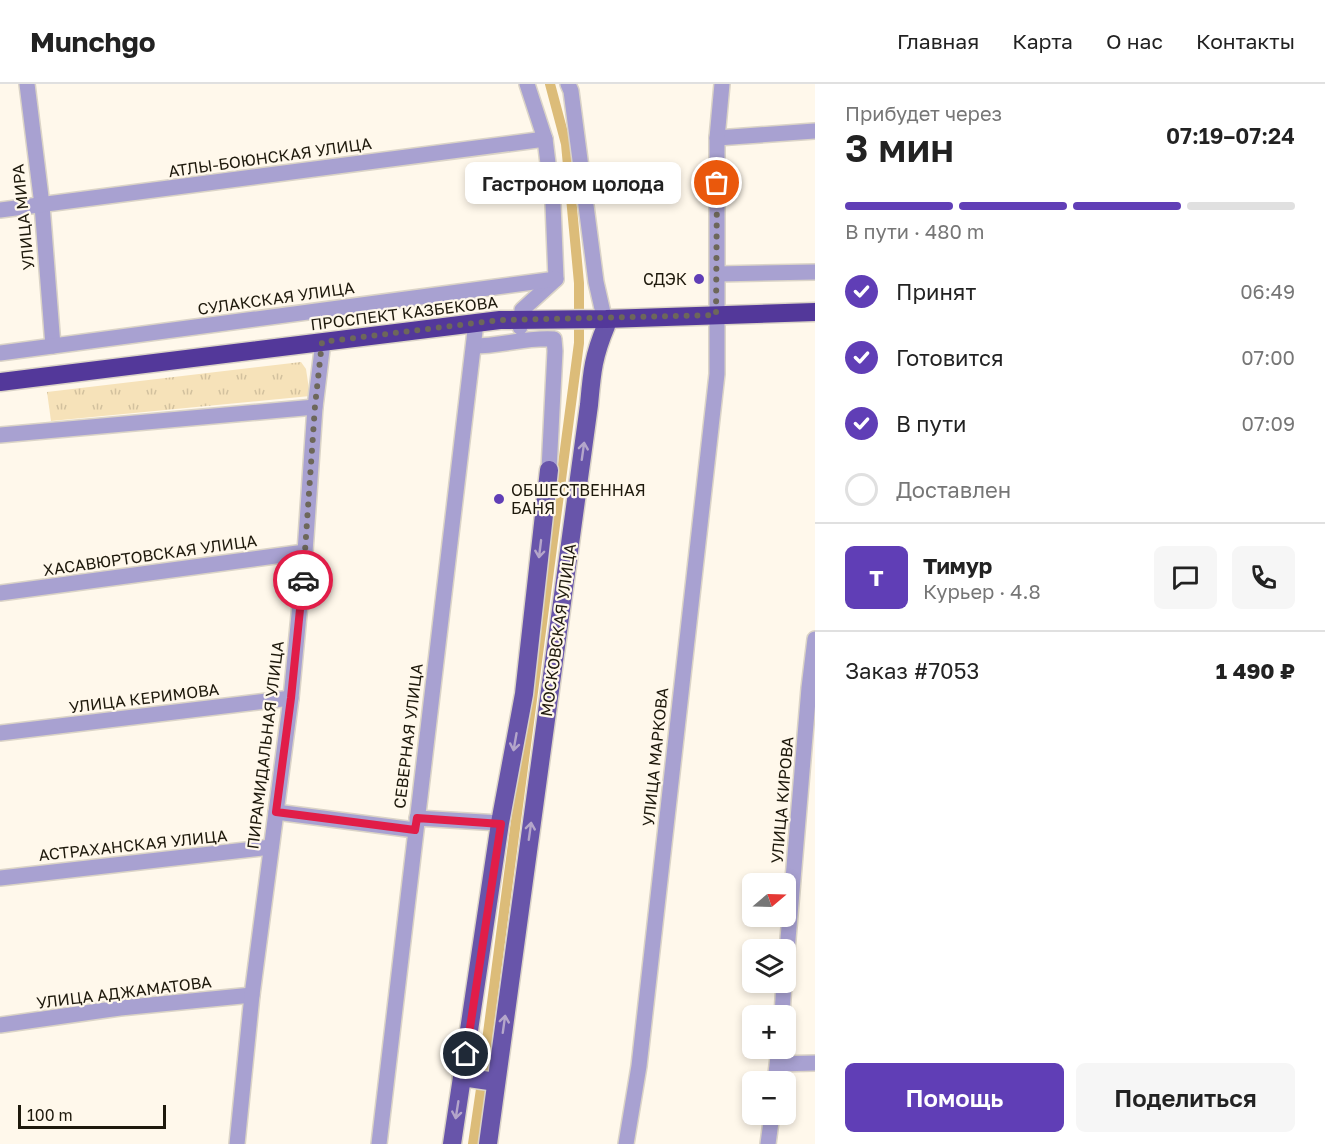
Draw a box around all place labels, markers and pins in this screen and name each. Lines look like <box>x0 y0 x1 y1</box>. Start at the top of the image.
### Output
pin <box>691 157 742 208</box>
callout: Гастроном цолода <box>465 162 681 204</box>
place label: СДЭК <box>643 269 687 289</box>
marker: СДЭК <box>692 272 706 286</box>
place label: ОБШЕСТВЕННАЯ БАНЯ <box>511 480 646 518</box>
marker: ОБШЕСТВЕННАЯ БАНЯ <box>492 492 506 506</box>
pin <box>440 1028 491 1079</box>

